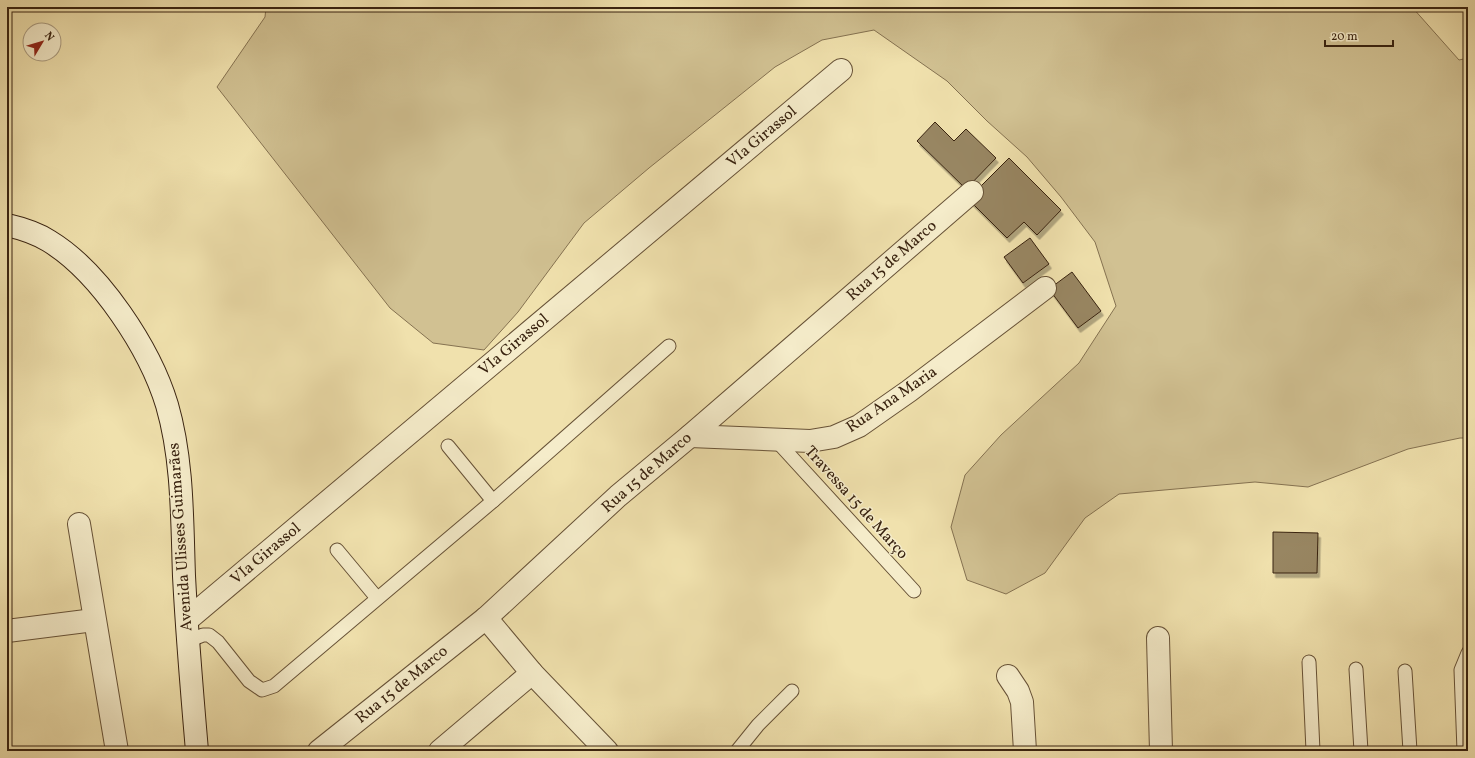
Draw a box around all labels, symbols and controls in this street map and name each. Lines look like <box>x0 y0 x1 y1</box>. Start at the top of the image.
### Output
north arrow <box>22 22 62 62</box>
scale bar <box>1325 22 1393 48</box>
text: N <box>40 29 57 45</box>
text: 20 m <box>1331 29 1358 45</box>
street label: VIa Girassol <box>722 101 802 173</box>
street label: Rua 15 de Marco <box>842 216 942 306</box>
street label: VIa Girassol <box>474 309 554 381</box>
street label: Rua Ana Maria <box>842 361 942 439</box>
street label: Rua 15 de Marco <box>597 428 697 518</box>
street label: Travessa 15 de Março <box>799 441 913 565</box>
street label: Avenida Ulisses Guimarães <box>163 442 199 632</box>
street label: VIa Girassol <box>226 518 306 590</box>
street label: Rua 15 de Marco <box>351 641 453 729</box>

